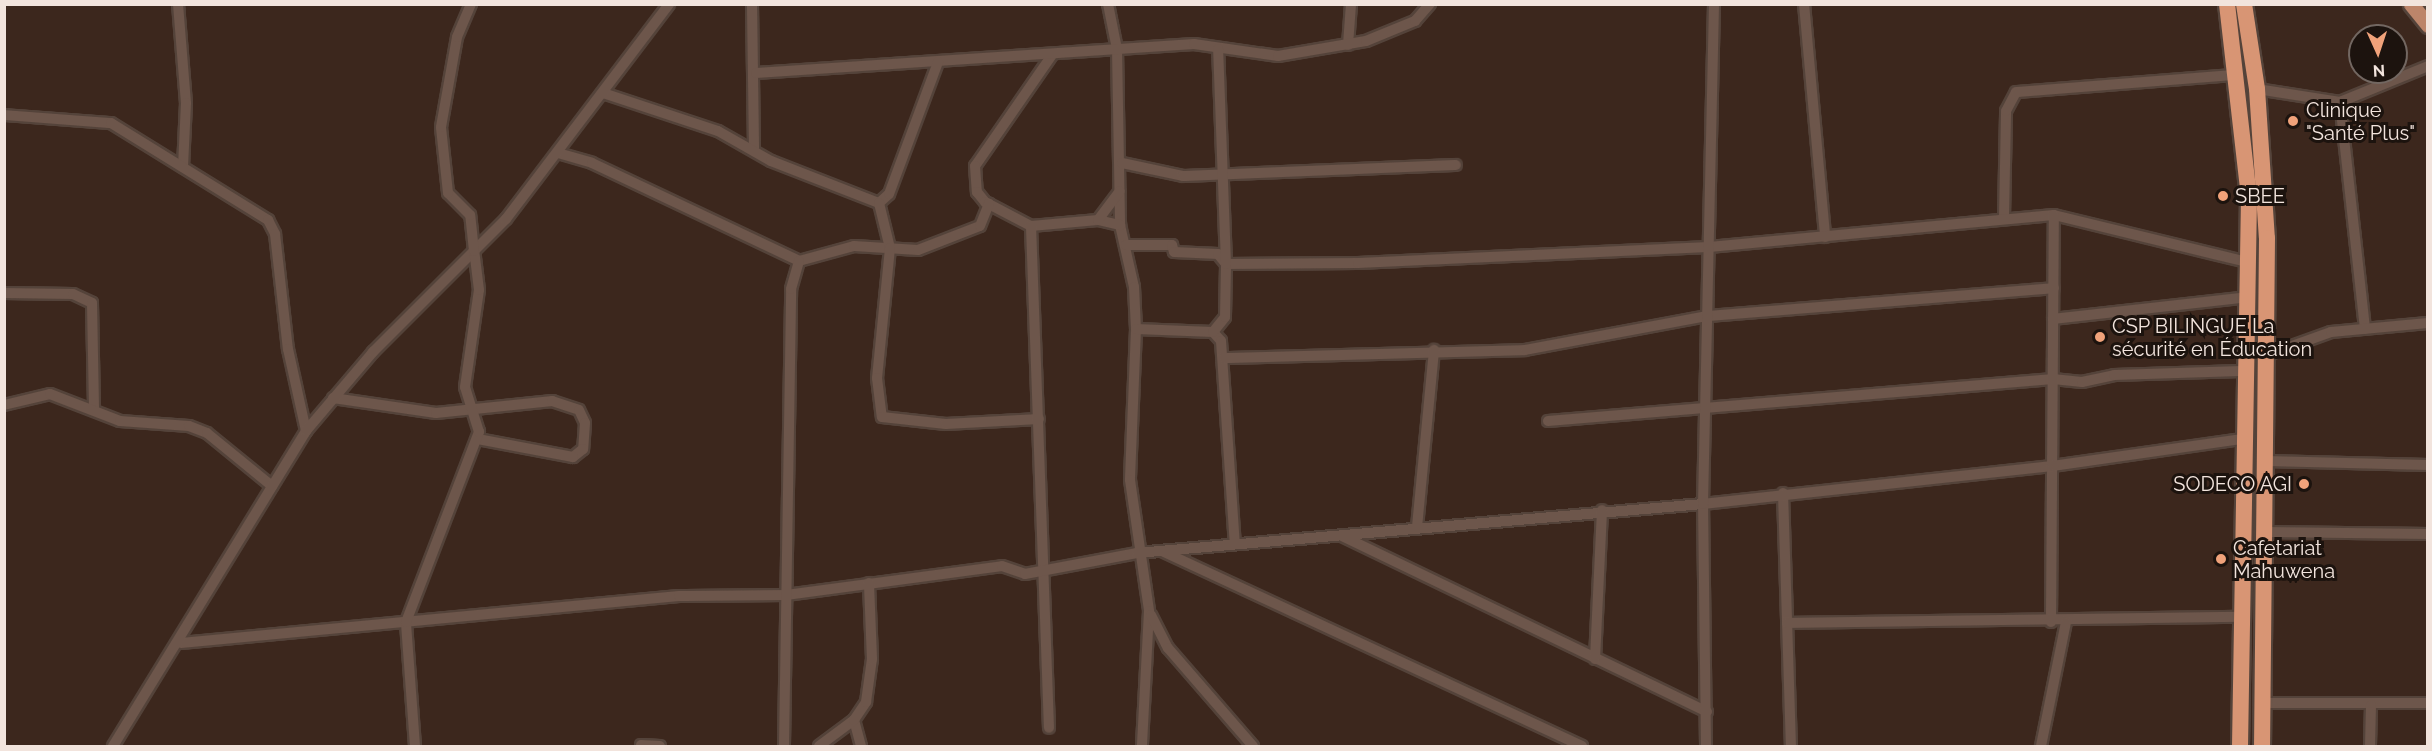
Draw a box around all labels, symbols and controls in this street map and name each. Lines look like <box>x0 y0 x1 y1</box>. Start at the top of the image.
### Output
north arrow <box>2348 24 2408 84</box>
text: N <box>2372 61 2385 80</box>
place label: Clinique "Santé Plus" <box>2306 98 2415 145</box>
marker: Clinique "Santé Plus" <box>2284 112 2302 130</box>
place label: SBEE <box>2235 184 2285 208</box>
marker: SBEE <box>2216 189 2230 203</box>
place label: CSP BILINGUE La sécurité en Éducation <box>2112 314 2312 361</box>
marker: CSP BILINGUE La sécurité en Éducation <box>2093 330 2107 344</box>
place label: SODECO AGI <box>2173 472 2292 496</box>
marker: SODECO AGI <box>2297 477 2311 491</box>
place label: Cafetariat Mahuwena <box>2233 536 2335 583</box>
marker: Cafetariat Mahuwena <box>2214 552 2228 566</box>

